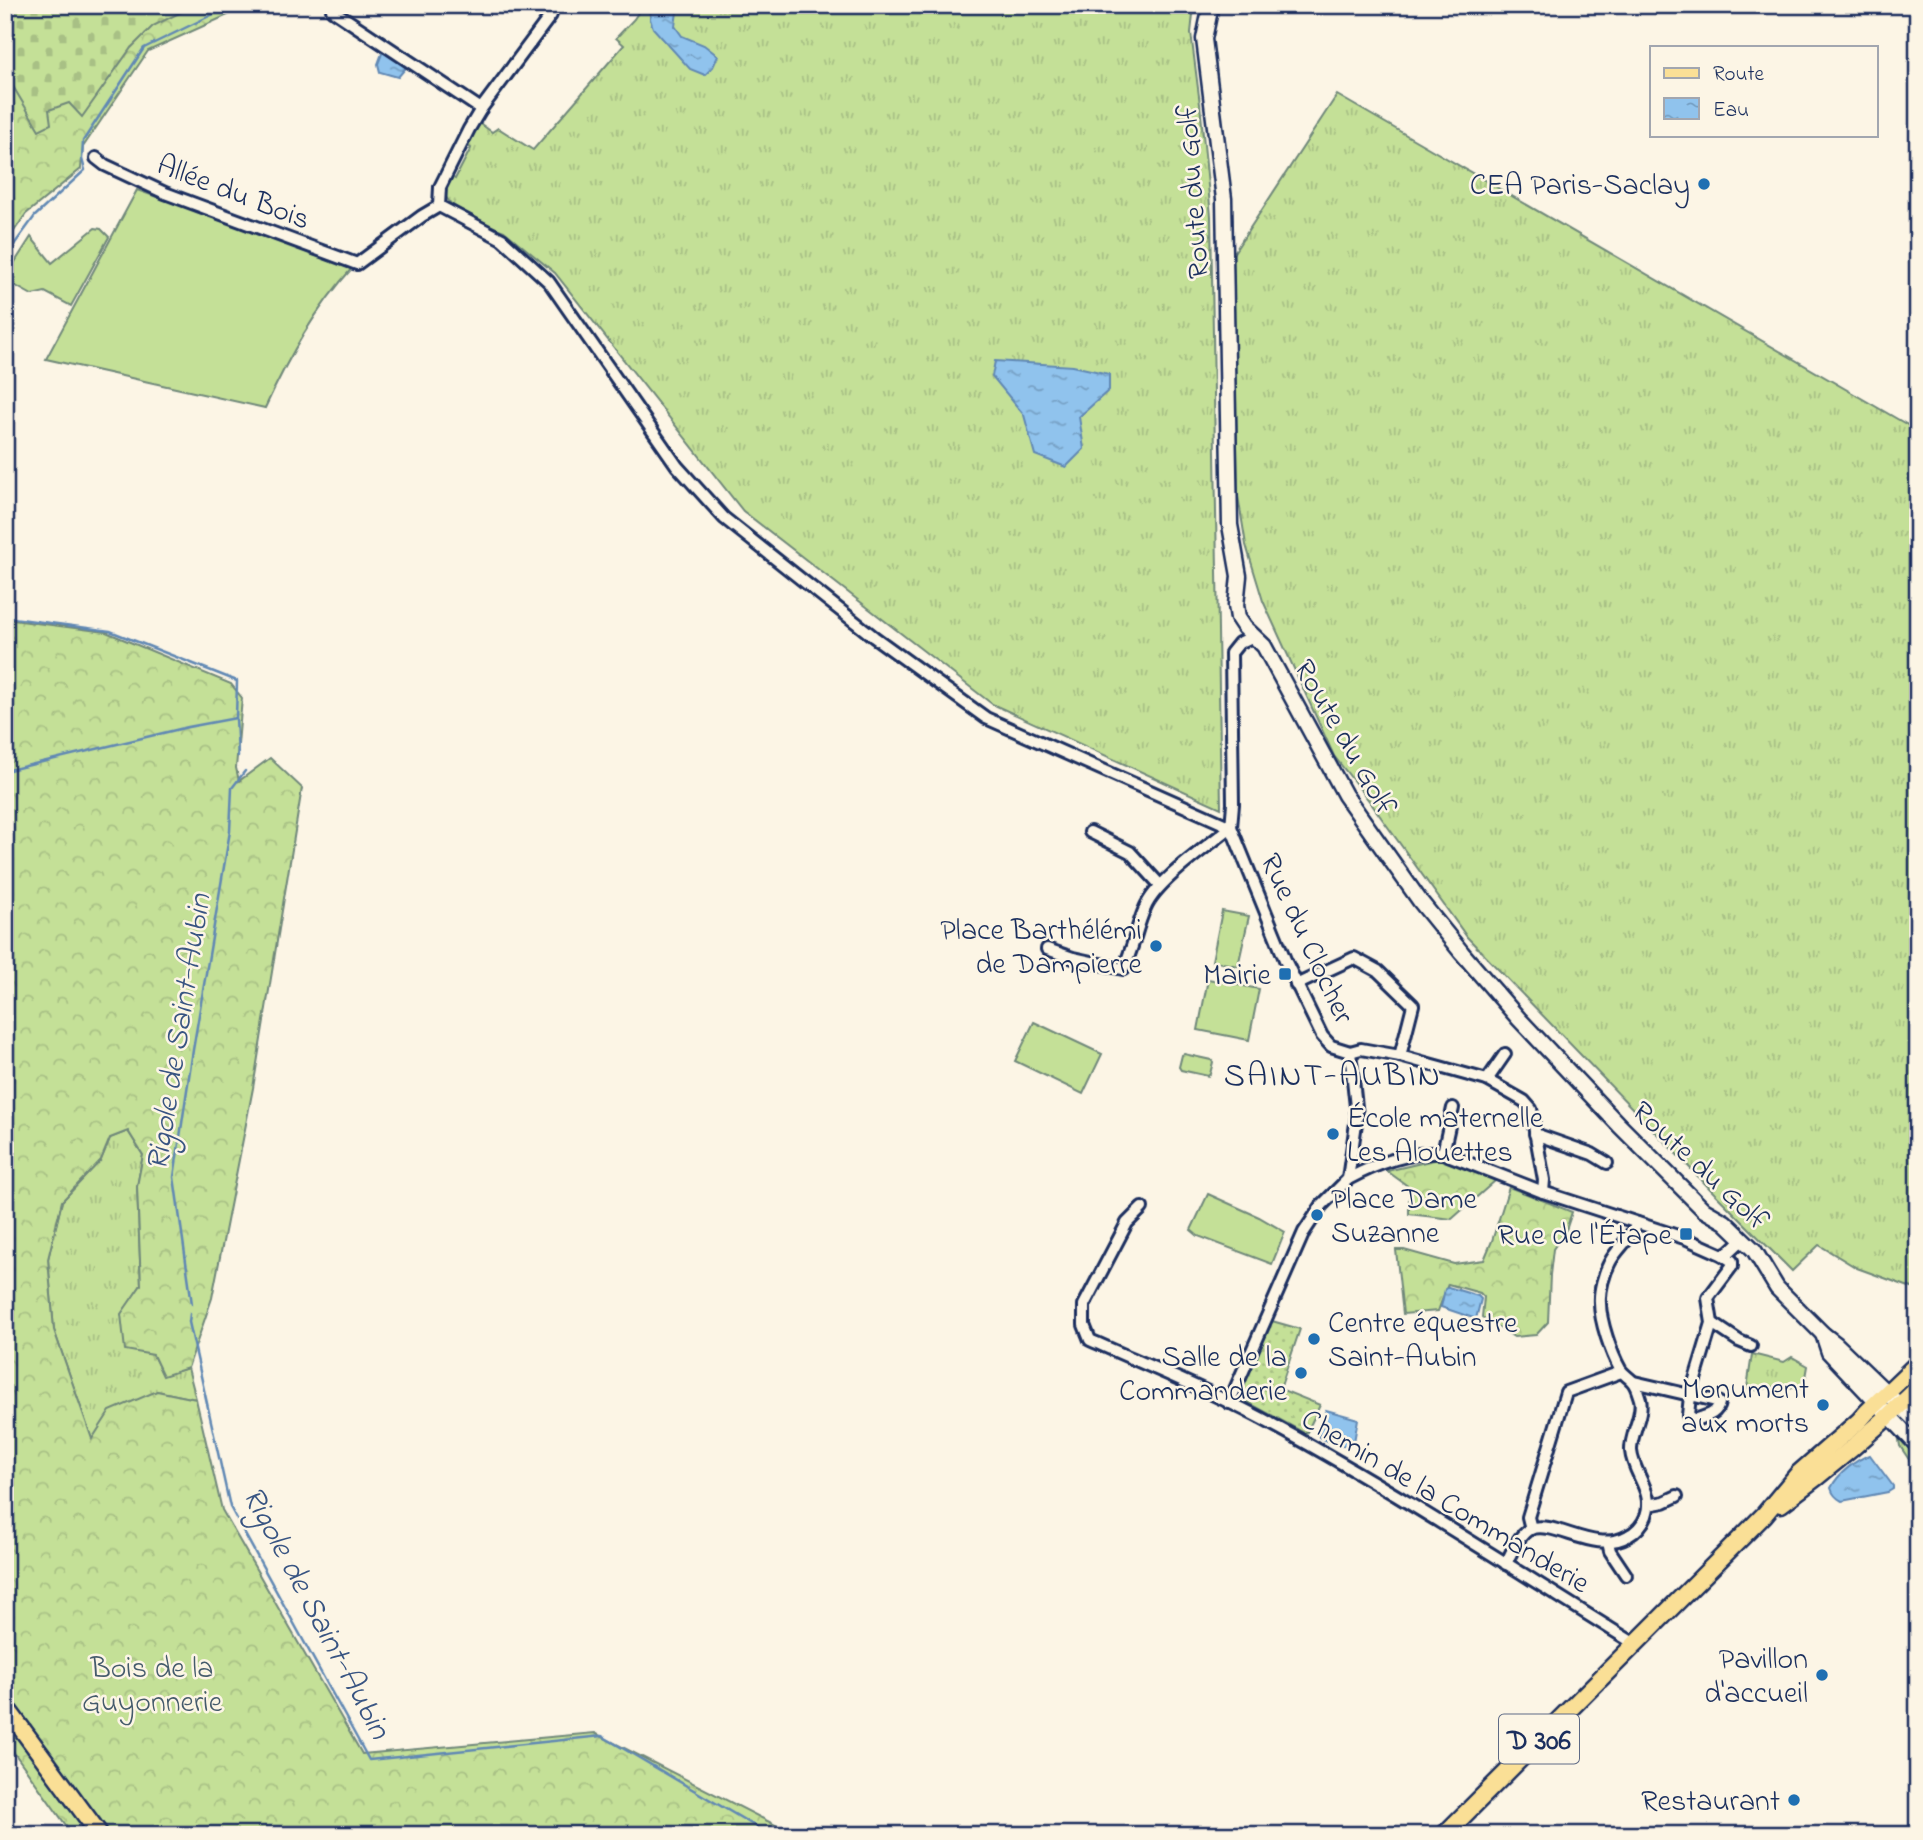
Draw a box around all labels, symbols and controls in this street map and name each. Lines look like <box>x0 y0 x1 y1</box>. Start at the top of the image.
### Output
legend <box>1650 46 1878 136</box>
text: Route <box>1713 60 1765 90</box>
text: Eau <box>1713 96 1749 126</box>
street label: Route du Golf <box>1167 103 1223 280</box>
street label: Allée du Bois <box>150 144 316 243</box>
place label: CEA Paris-Saclay <box>1470 165 1690 209</box>
marker: CEA Paris-Saclay <box>1696 176 1712 192</box>
street label: Route du Golf <box>1281 652 1406 825</box>
street label: Rue du Clocher <box>1247 847 1364 1032</box>
water label: Rigole de Saint-Aubin <box>135 889 226 1175</box>
place label: Place Barthélémi de Dampierre <box>940 910 1143 988</box>
marker: Place Barthélémi de Dampierre <box>1148 938 1164 954</box>
place label: Mairie <box>1203 955 1272 999</box>
marker: Mairie <box>1277 966 1293 982</box>
district label: SAINT-AUBIN <box>1224 1053 1442 1101</box>
street label: Route du Golf <box>1620 1092 1778 1243</box>
place label: École maternelle Les Alouettes <box>1347 1098 1544 1176</box>
marker: École maternelle Les Alouettes <box>1325 1126 1341 1142</box>
place label: Place Dame Suzanne <box>1331 1179 1478 1257</box>
marker: Place Dame Suzanne <box>1309 1207 1325 1223</box>
place label: Rue de l'Étape <box>1497 1215 1673 1259</box>
marker: Rue de l'Étape <box>1678 1226 1694 1242</box>
place label: Centre équestre Saint-Aubin <box>1328 1303 1518 1381</box>
marker: Centre équestre Saint-Aubin <box>1306 1331 1322 1347</box>
place label: Salle de la Commanderie <box>1119 1337 1288 1415</box>
marker: Salle de la Commanderie <box>1293 1365 1309 1381</box>
place label: Monument aux morts <box>1681 1369 1809 1447</box>
marker: Monument aux morts <box>1815 1397 1831 1413</box>
street label: Chemin de la Commanderie <box>1292 1399 1598 1607</box>
water label: Rigole de Saint-Aubin <box>228 1479 402 1749</box>
place label: Pavillon d'accueil <box>1704 1639 1808 1717</box>
park label: Bois de la Guyonnerie <box>82 1648 223 1726</box>
marker: Pavillon d'accueil <box>1814 1667 1830 1683</box>
road number: D 306 <box>1499 1714 1579 1764</box>
place label: Restaurant <box>1641 1781 1780 1825</box>
marker: Restaurant <box>1786 1792 1802 1808</box>

